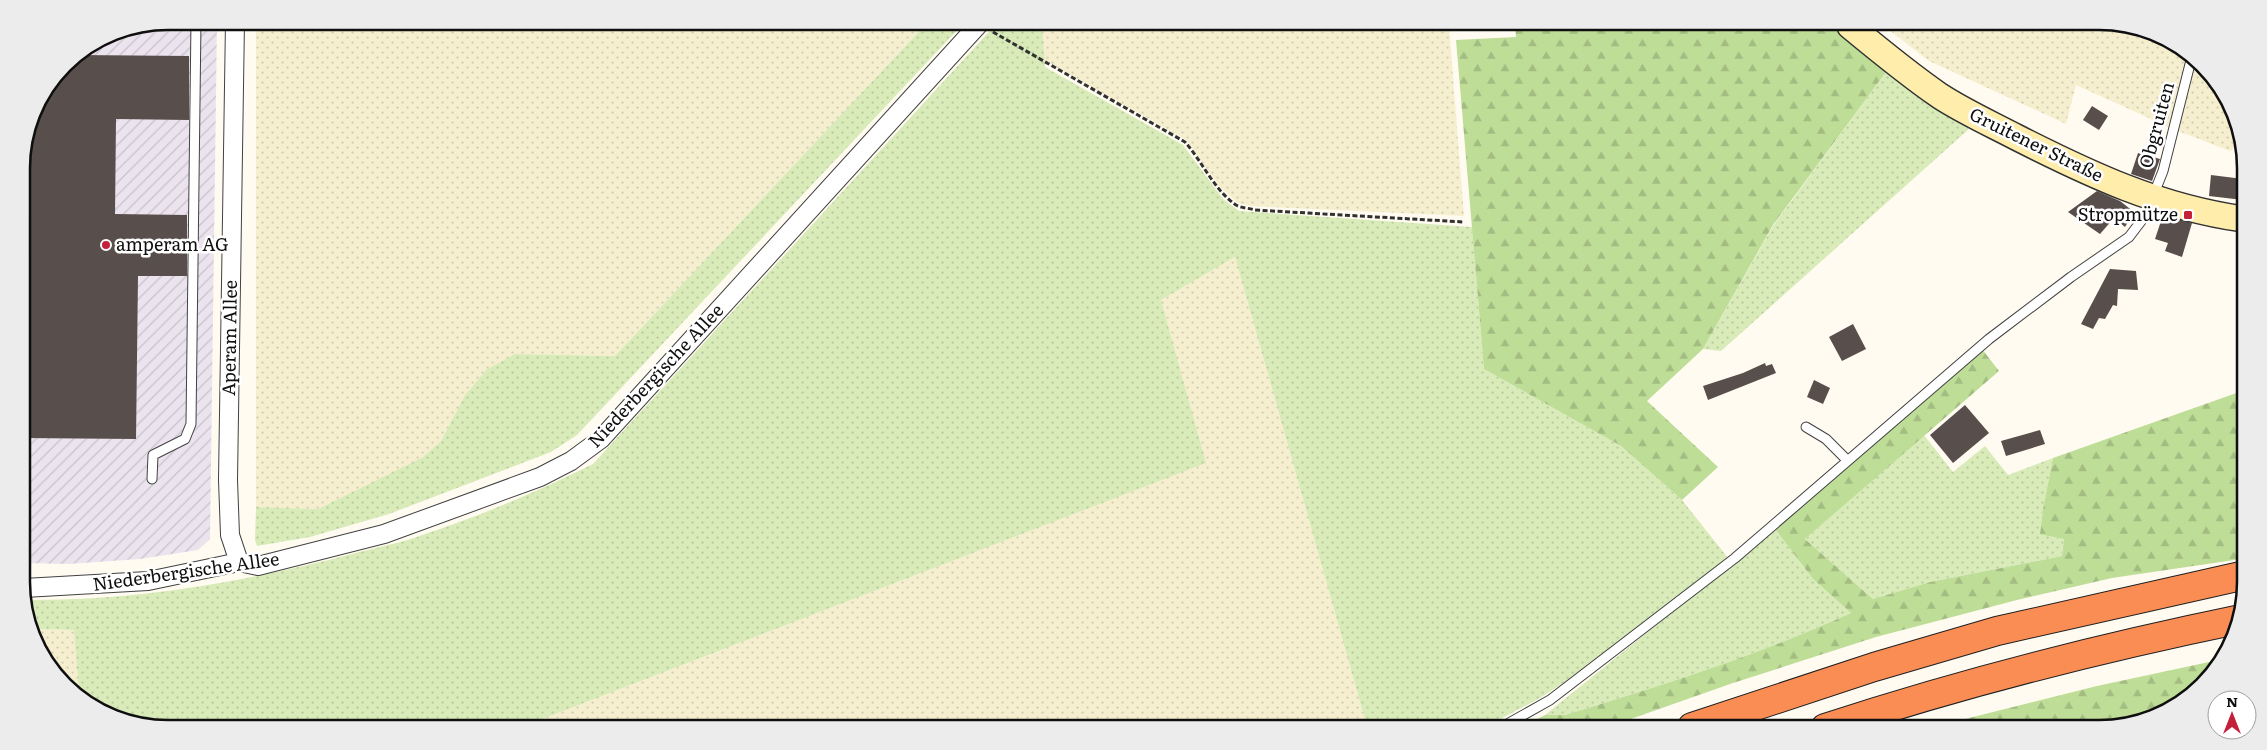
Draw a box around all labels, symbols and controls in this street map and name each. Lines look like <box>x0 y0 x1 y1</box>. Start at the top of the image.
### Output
street label: Obgruiten <box>2131 78 2180 171</box>
street label: Gruitener Straße <box>1965 100 2108 188</box>
place label: Stropmütze <box>2078 200 2178 227</box>
marker: Stropmütze <box>2182 209 2194 221</box>
place label: amperam AG <box>116 230 229 257</box>
marker: amperam AG <box>100 239 112 251</box>
street label: Aperam Allee <box>214 280 243 396</box>
street label: Niederbergische Allee <box>581 297 729 453</box>
street label: Niederbergische Allee <box>91 544 281 597</box>
north arrow <box>2207 690 2257 740</box>
text: N <box>2226 691 2238 711</box>

